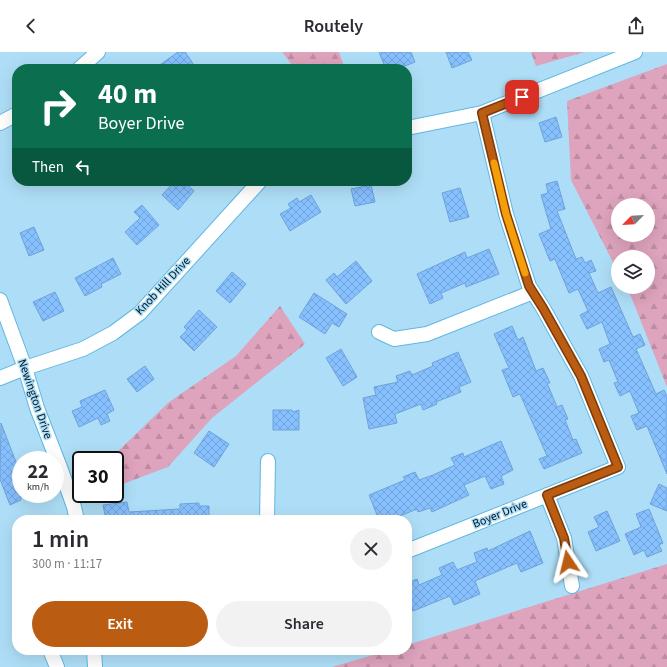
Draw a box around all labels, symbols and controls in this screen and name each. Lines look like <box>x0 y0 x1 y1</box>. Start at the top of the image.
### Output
text: Routely <box>304 14 363 39</box>
icon: back <box>20 15 42 37</box>
icon: share <box>625 15 647 37</box>
text: 40 m <box>98 74 157 114</box>
icon: right <box>32 80 84 132</box>
pin <box>505 80 539 114</box>
icon: arrive <box>511 86 533 108</box>
text: Boyer Drive <box>98 111 184 136</box>
icon: left <box>72 156 94 178</box>
text: Then <box>32 157 64 178</box>
north arrow <box>611 198 655 242</box>
map controls <box>611 198 655 294</box>
button: layers <box>611 250 655 294</box>
street label: Knob Hill Drive <box>131 253 195 319</box>
street label: Newington Drive <box>13 357 57 441</box>
speed limit sign: 30 <box>72 451 124 503</box>
text: 22 <box>27 458 49 486</box>
text: km/h <box>27 480 49 494</box>
street label: Boyer Drive <box>470 495 530 533</box>
text: 1 min <box>32 522 89 557</box>
button: close <box>350 528 392 570</box>
position arrow <box>547 541 589 583</box>
text: 300 m · 11:17 <box>32 555 102 573</box>
button: Exit <box>32 601 208 647</box>
button: Share <box>216 601 392 647</box>

